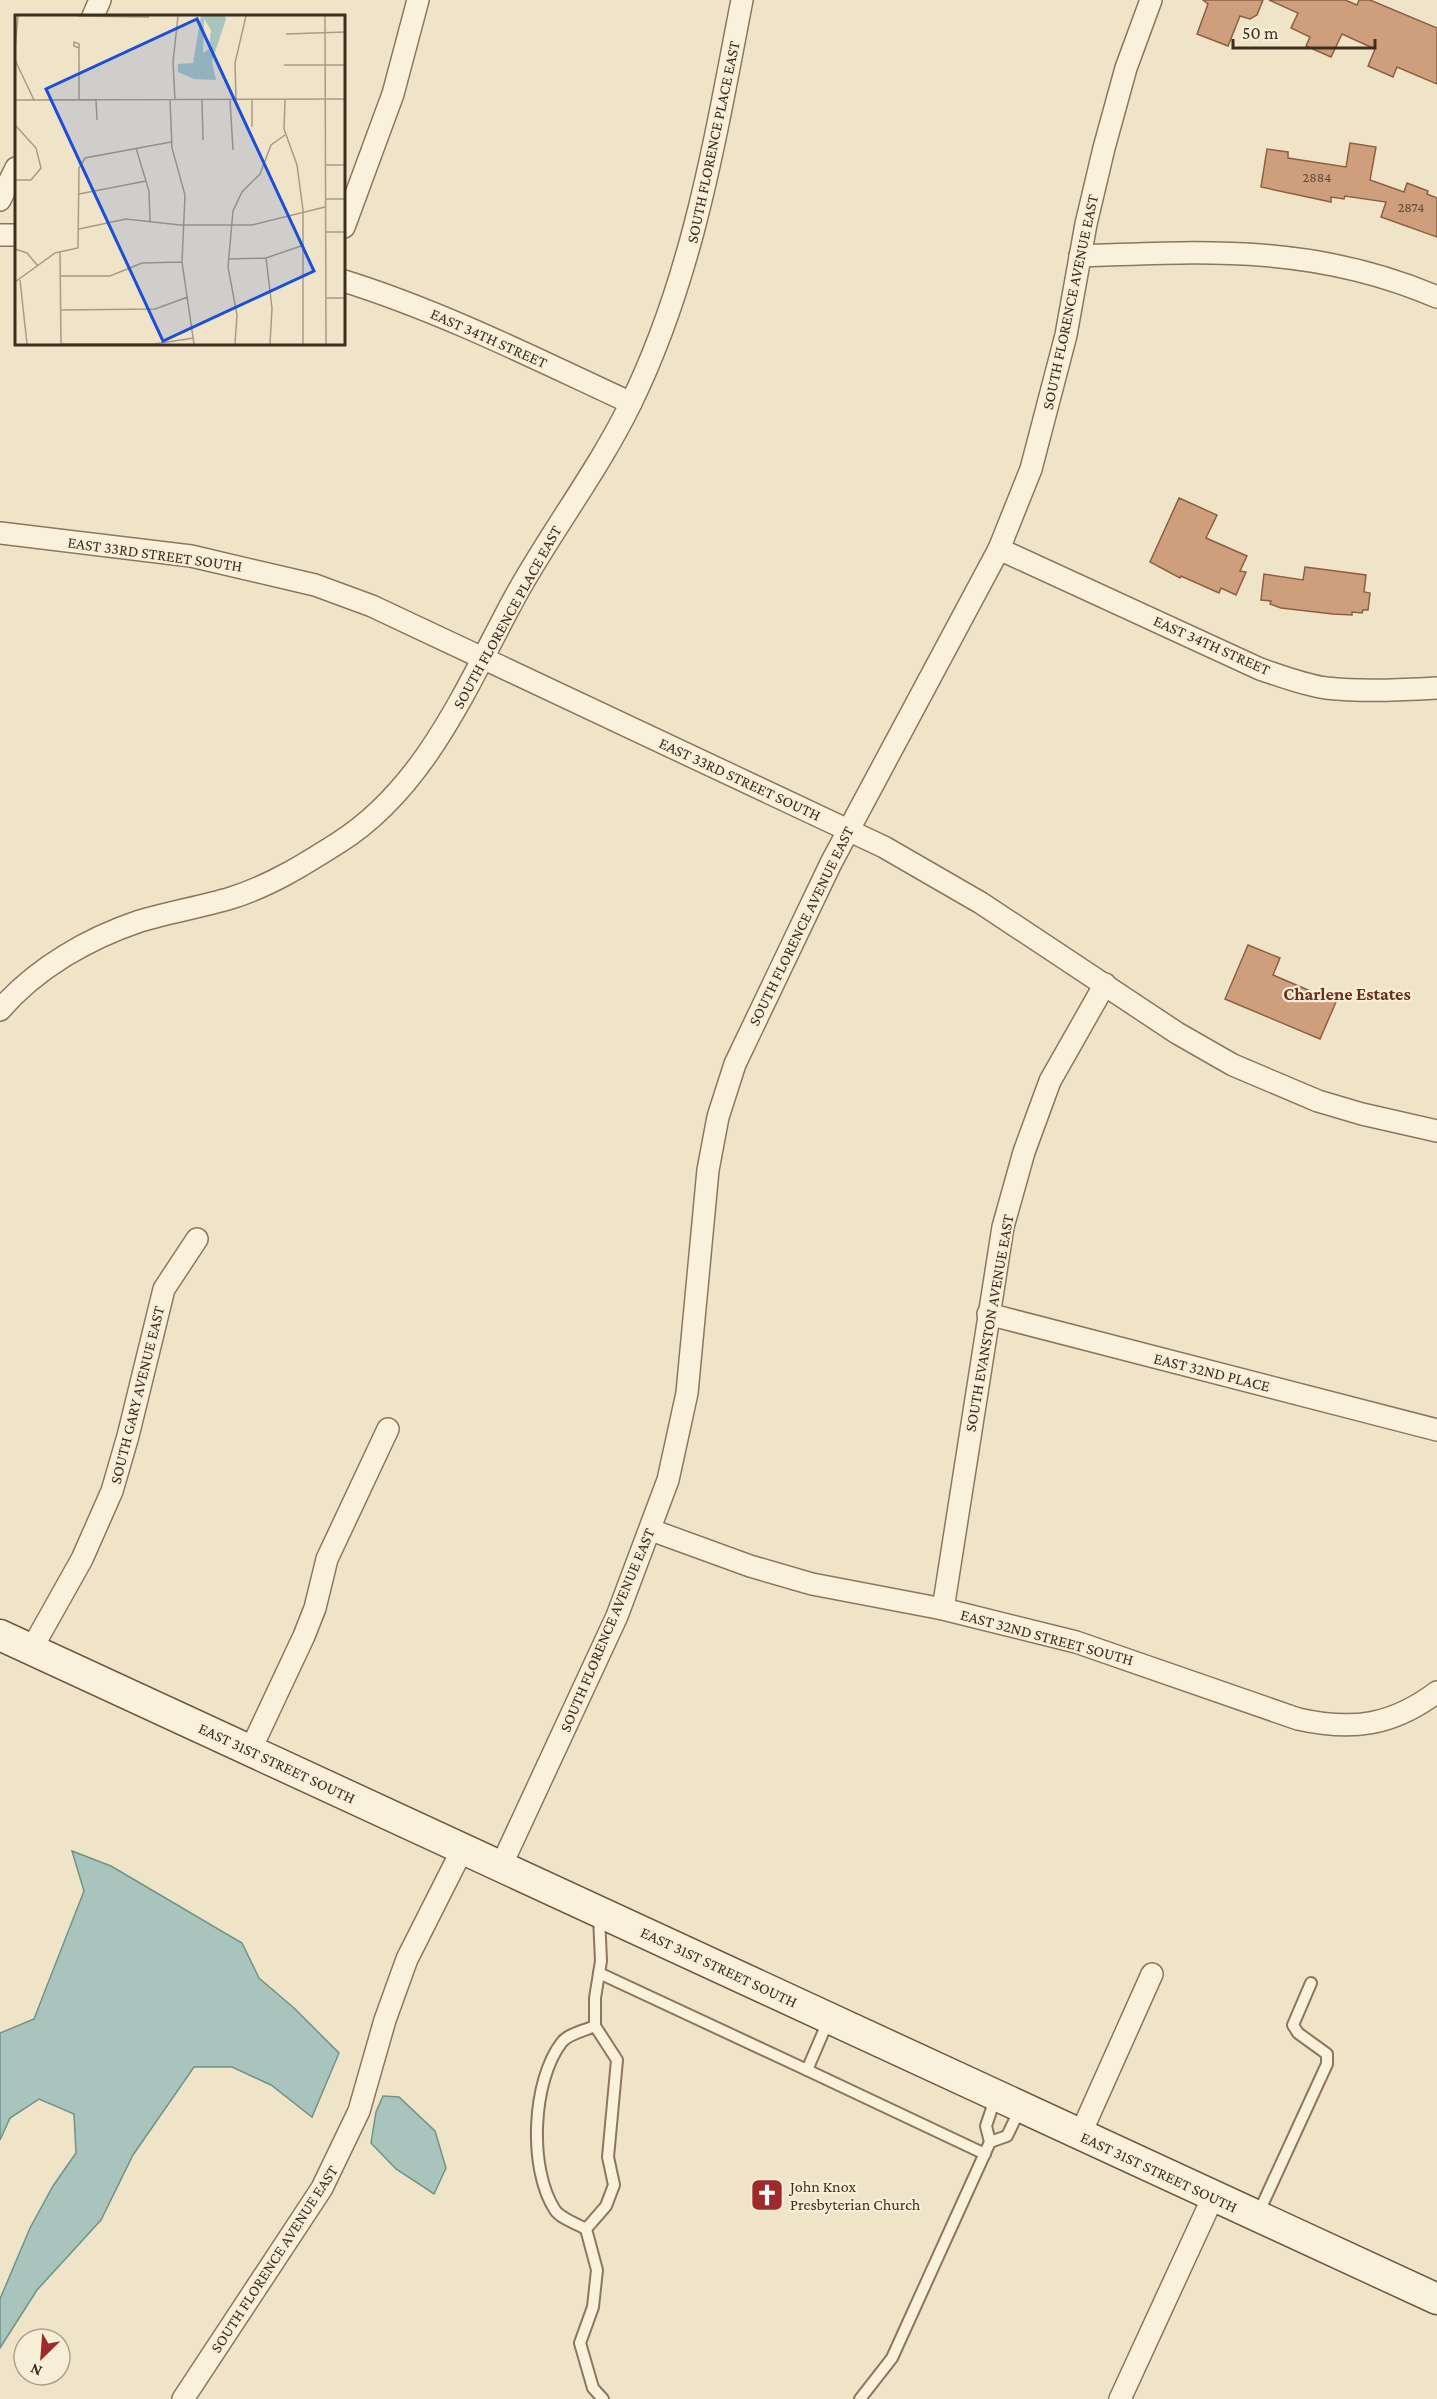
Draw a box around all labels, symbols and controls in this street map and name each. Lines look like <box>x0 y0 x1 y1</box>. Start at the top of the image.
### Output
scale bar <box>1233 12 1376 50</box>
inset map <box>15 15 345 345</box>
text: 50 m <box>1242 23 1279 43</box>
street label: SOUTH FLORENCE PLACE EAST <box>683 39 743 245</box>
house number: 2884 <box>1303 169 1331 185</box>
street label: SOUTH FLORENCE AVENUE EAST <box>1039 193 1101 411</box>
house number: 2874 <box>1398 199 1424 215</box>
street label: EAST 34TH STREET <box>428 305 550 371</box>
street label: SOUTH FLORENCE PLACE EAST <box>450 522 565 711</box>
street label: EAST 33RD STREET SOUTH <box>67 533 243 575</box>
street label: EAST 34TH STREET <box>1151 612 1273 678</box>
street label: EAST 33RD STREET SOUTH <box>657 734 823 824</box>
street label: SOUTH FLORENCE AVENUE EAST <box>745 823 857 1028</box>
district label: Charlene Estates <box>1283 984 1411 1004</box>
street label: SOUTH EVANSTON AVENUE EAST <box>961 1213 1017 1433</box>
street label: SOUTH GARY AVENUE EAST <box>107 1304 167 1486</box>
street label: EAST 32ND PLACE <box>1152 1349 1272 1395</box>
street label: SOUTH FLORENCE AVENUE EAST <box>556 1525 658 1734</box>
street label: EAST 32ND STREET SOUTH <box>959 1606 1135 1668</box>
street label: EAST 31ST STREET SOUTH <box>196 1719 358 1807</box>
street label: EAST 31ST STREET SOUTH <box>638 1923 800 2011</box>
street label: EAST 31ST STREET SOUTH <box>1078 2128 1240 2216</box>
street label: SOUTH FLORENCE AVENUE EAST <box>207 2162 341 2356</box>
church icon: John Knox Presbyterian Church <box>749 2177 785 2213</box>
place label: John Knox Presbyterian Church <box>788 2178 921 2214</box>
north arrow <box>12 2327 72 2387</box>
text: N <box>27 2360 44 2380</box>

